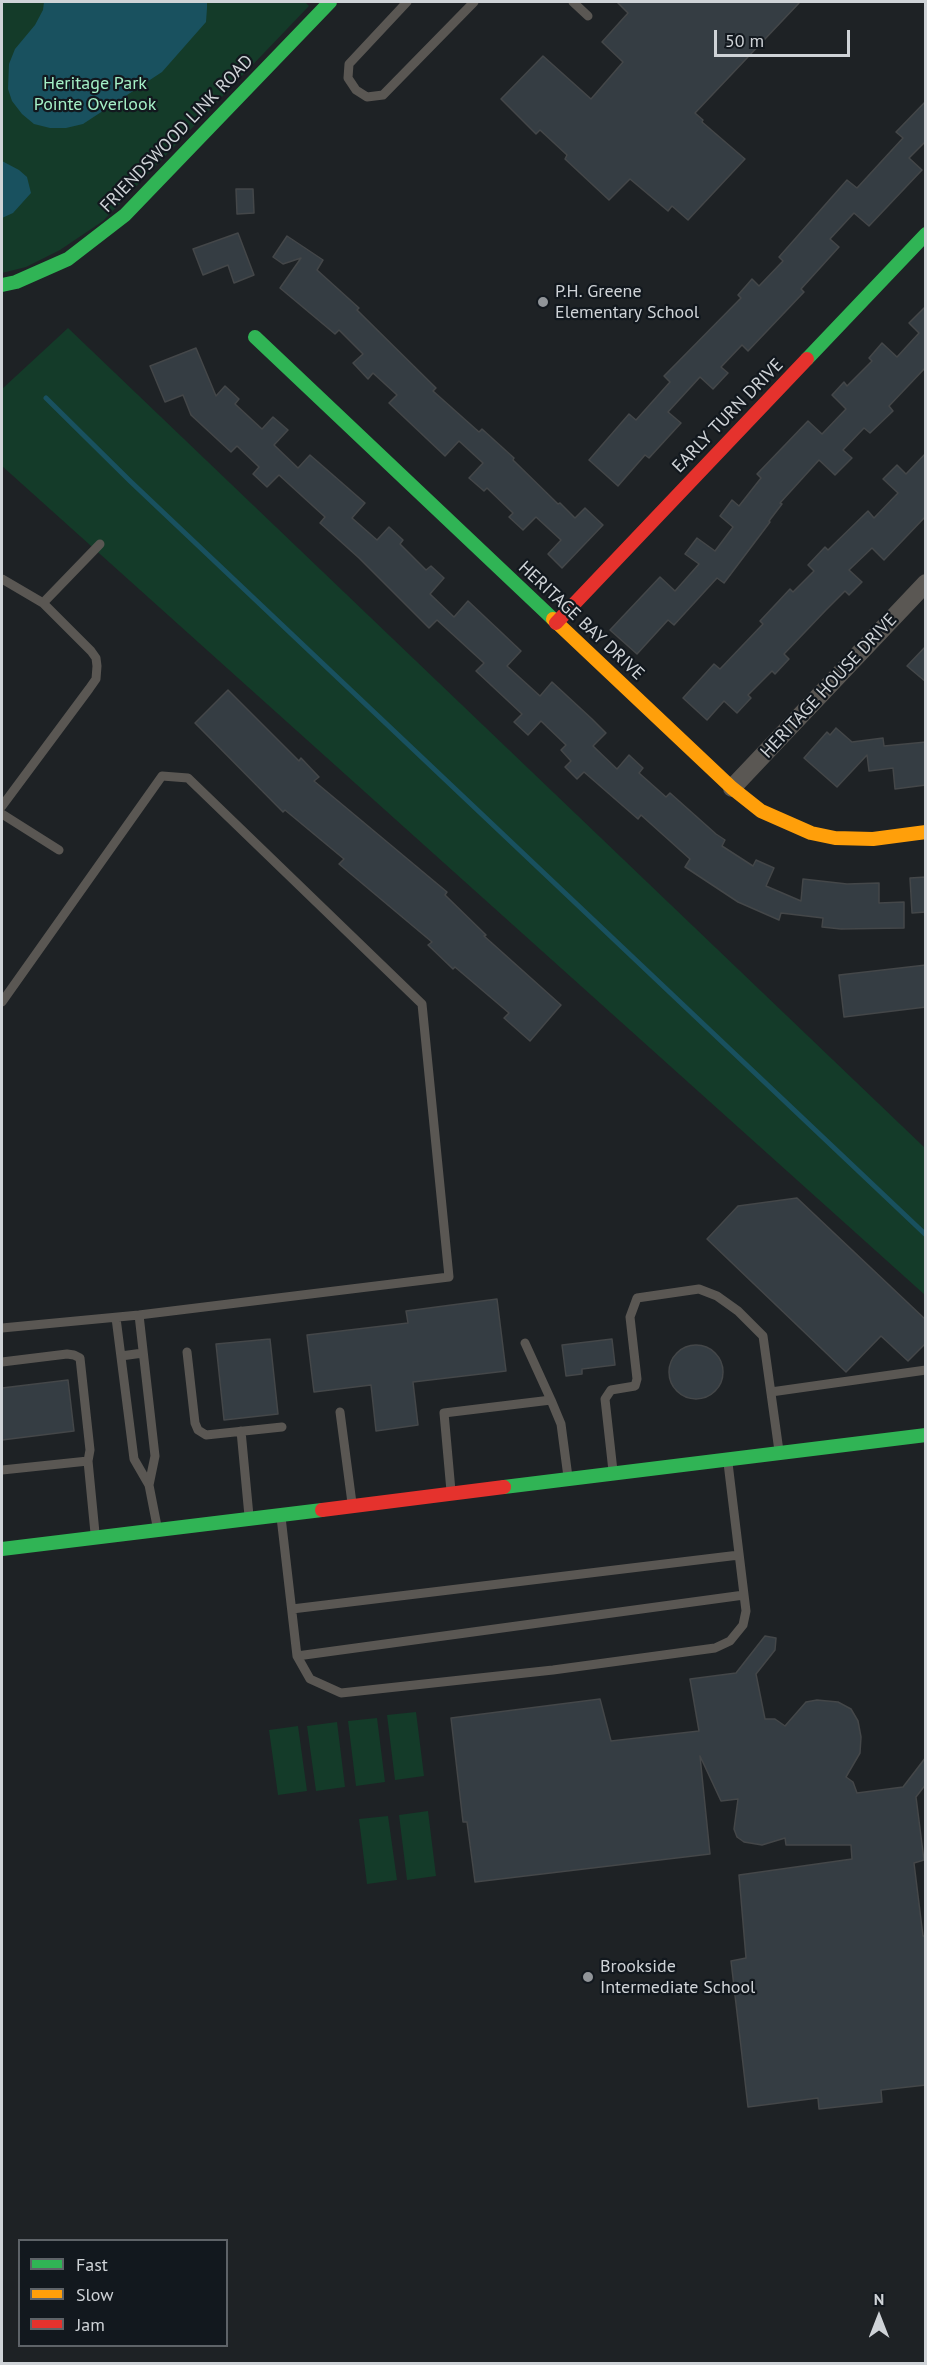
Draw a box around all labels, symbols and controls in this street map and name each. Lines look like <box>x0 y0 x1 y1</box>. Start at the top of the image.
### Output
scale bar <box>717 18 854 56</box>
text: 50 m <box>725 29 764 52</box>
street label: FRIENDSWOOD LINK ROAD <box>96 51 258 217</box>
park label: Heritage Park Pointe Overlook <box>34 73 156 116</box>
place label: P.H. Greene Elementary School <box>555 281 699 324</box>
marker: P.H. Greene Elementary School <box>536 295 550 309</box>
street label: EARLY TURN DRIVE <box>668 355 788 477</box>
street label: HERITAGE BAY DRIVE <box>514 557 648 685</box>
street label: HERITAGE HOUSE DRIVE <box>756 609 902 763</box>
place label: Brookside Intermediate School <box>600 1956 755 1998</box>
marker: Brookside Intermediate School <box>581 1970 595 1984</box>
legend <box>18 2239 228 2347</box>
text: Fast <box>76 2253 108 2276</box>
text: Slow <box>76 2283 114 2306</box>
north arrow <box>849 2287 909 2347</box>
text: N <box>874 2289 884 2309</box>
text: Jam <box>76 2313 105 2336</box>

